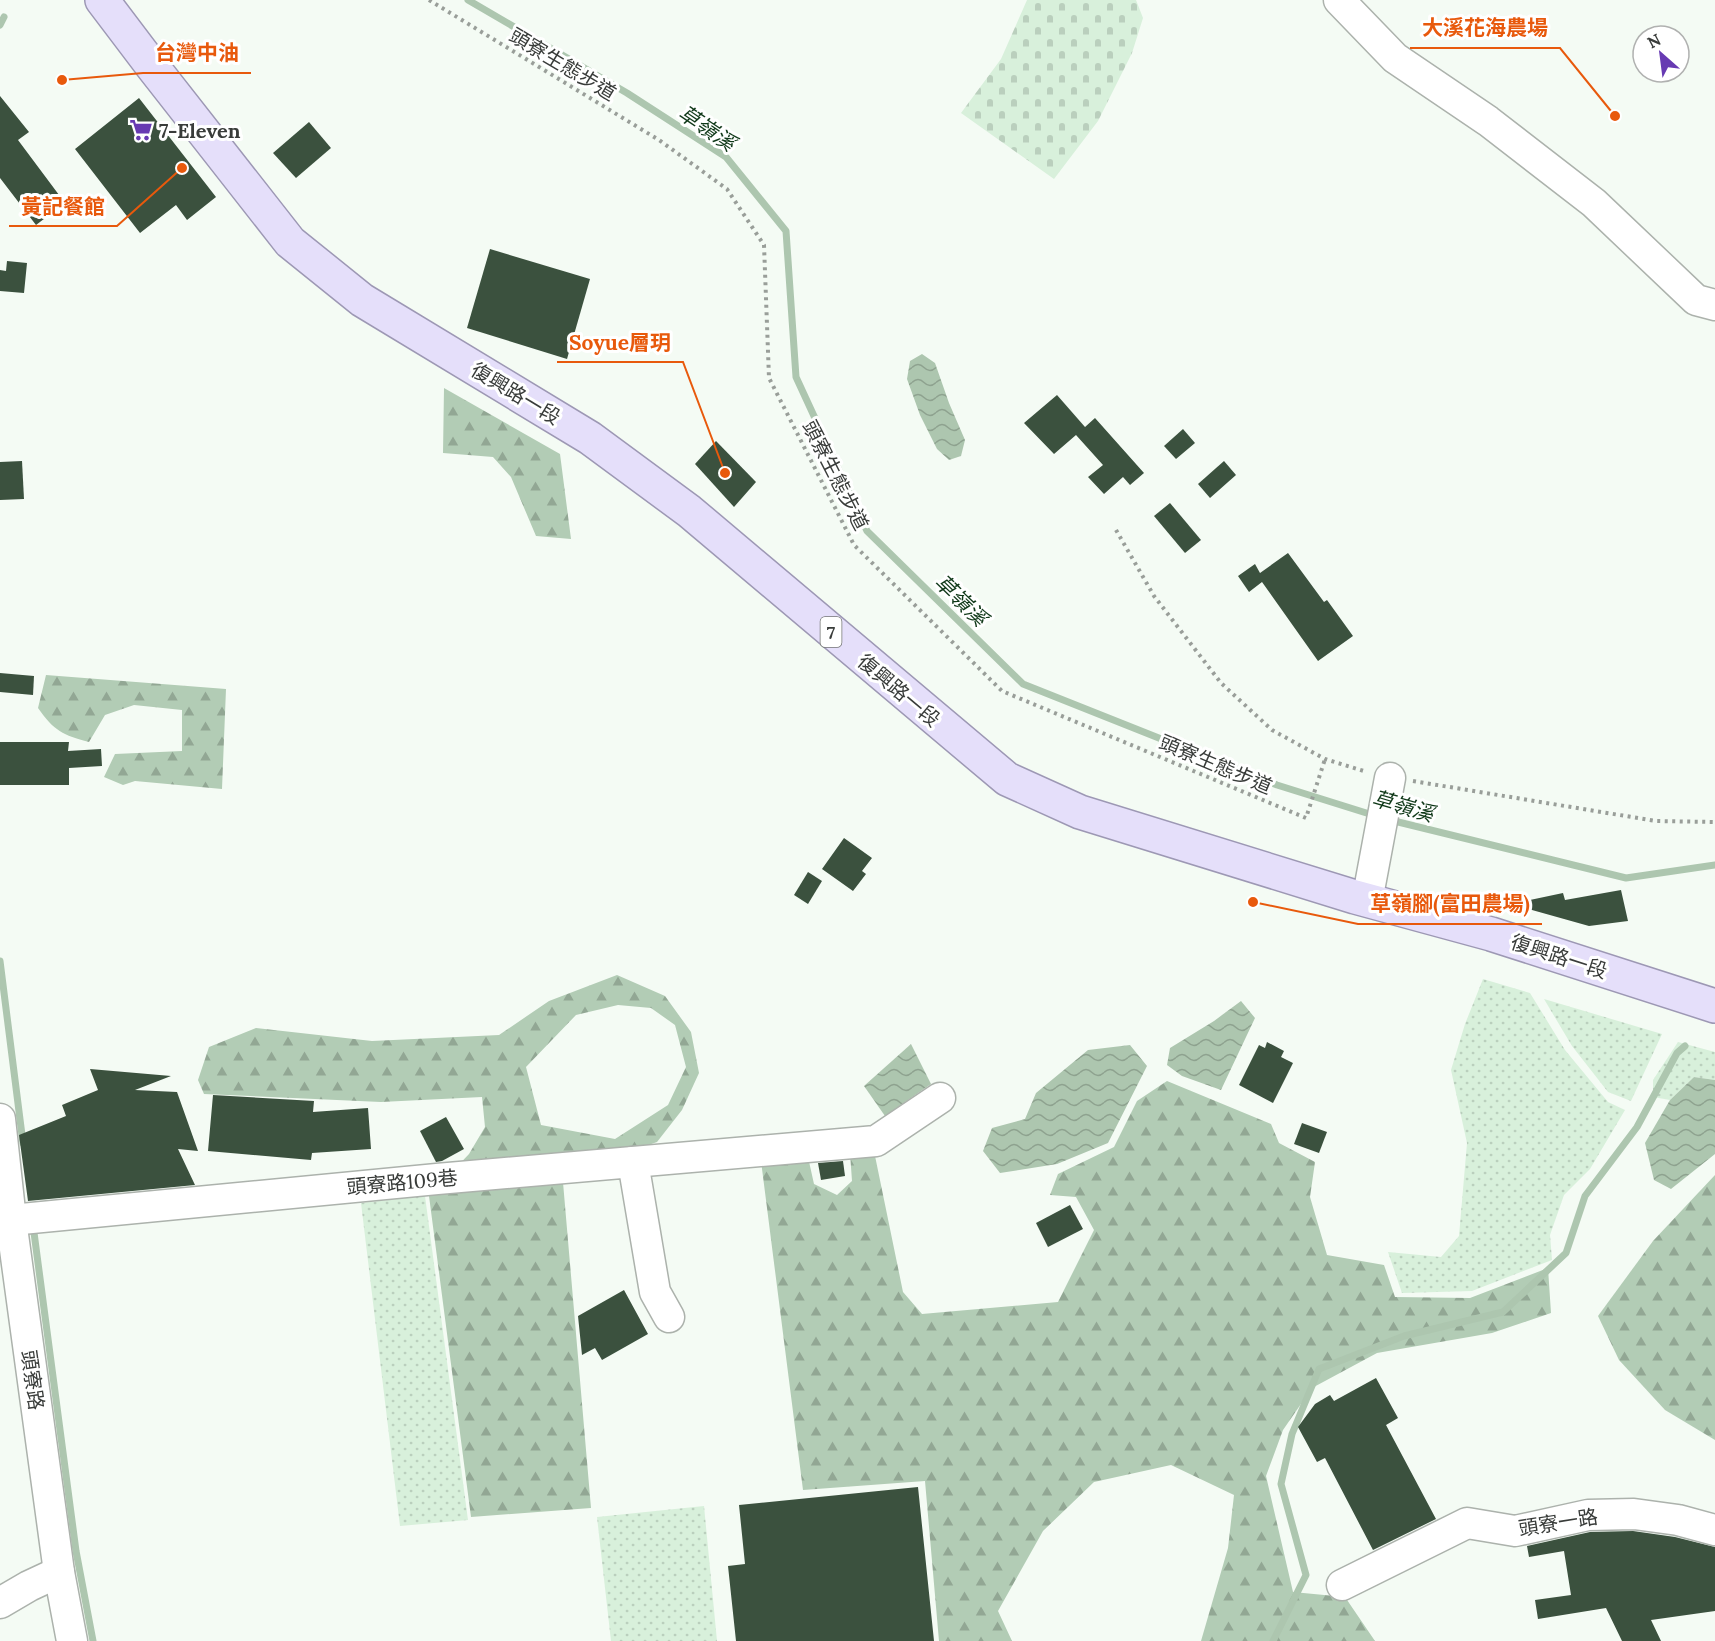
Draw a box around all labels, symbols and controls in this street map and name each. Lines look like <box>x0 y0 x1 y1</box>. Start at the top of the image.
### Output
callout: 大溪花海農場 <box>1410 9 1560 48</box>
text: 大溪花海農場 <box>1422 14 1548 41</box>
street label: 頭寮生態步道 <box>505 22 621 106</box>
north arrow <box>1631 24 1691 84</box>
text: N <box>1644 29 1664 52</box>
callout: 台灣中油 <box>143 34 251 73</box>
text: 台灣中油 <box>155 39 239 66</box>
water label: 草嶺溪 <box>673 99 743 158</box>
supermarket icon: 7-Eleven <box>128 117 154 143</box>
place label: 7-Eleven <box>159 118 241 143</box>
callout: 黃記餐館 <box>9 187 117 226</box>
text: 黃記餐館 <box>21 193 105 220</box>
callout: Soyue層玥 <box>557 323 683 362</box>
text: Soyue層玥 <box>569 329 671 356</box>
street label: 復興路一段 <box>467 357 565 429</box>
street label: 頭寮生態步道 <box>798 416 874 534</box>
water label: 草嶺溪 <box>929 568 995 634</box>
road number: 7 <box>820 617 842 647</box>
street label: 復興路一段 <box>853 648 945 732</box>
street label: 頭寮生態步道 <box>1156 729 1276 799</box>
water label: 草嶺溪 <box>1369 784 1440 828</box>
callout: 草嶺腳(富田農場) <box>1358 885 1542 924</box>
text: 草嶺腳(富田農場) <box>1370 890 1530 917</box>
street label: 復興路一段 <box>1508 929 1610 983</box>
street label: 頭寮路109巷 <box>345 1165 459 1199</box>
street label: 頭寮路 <box>16 1349 50 1411</box>
street label: 頭寮一路 <box>1517 1503 1599 1541</box>

